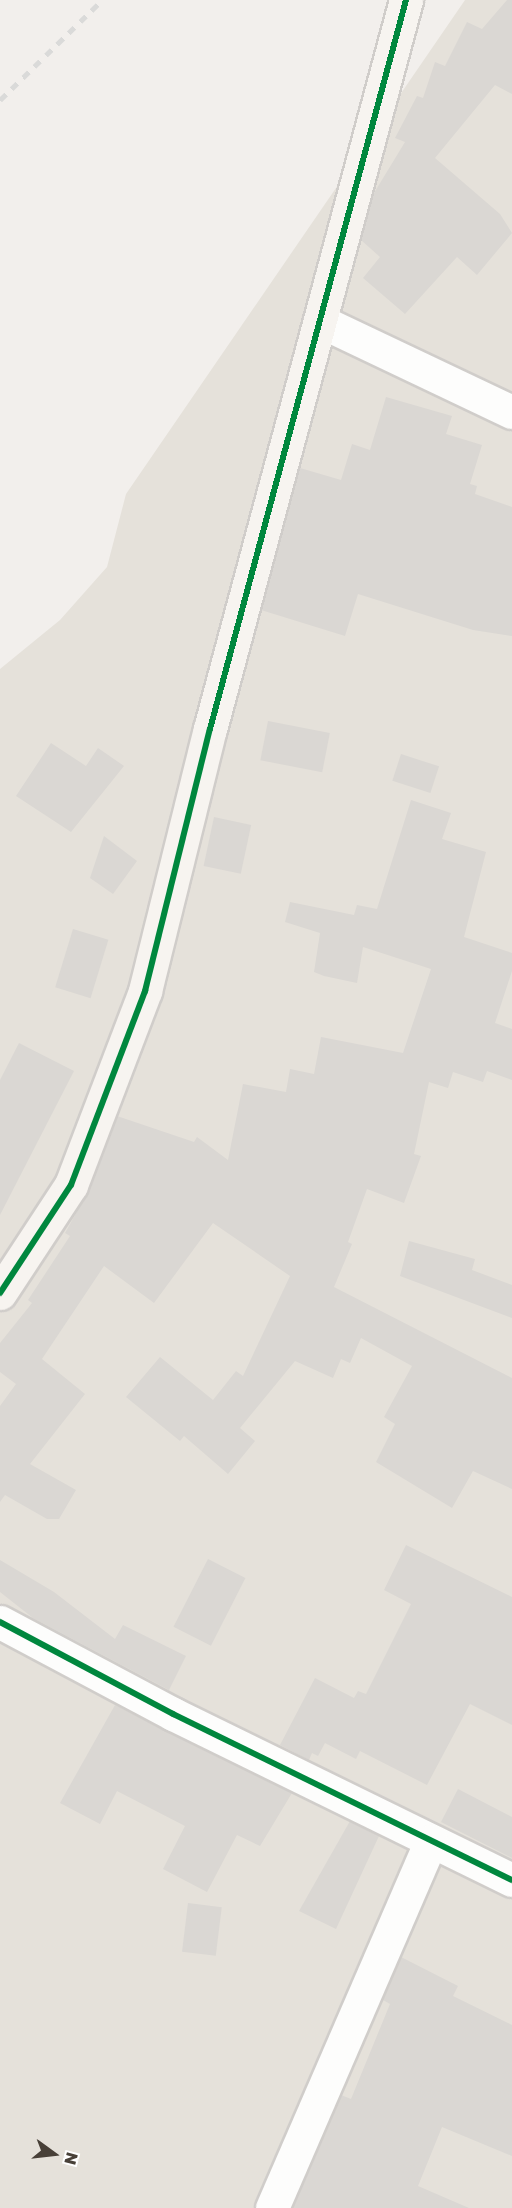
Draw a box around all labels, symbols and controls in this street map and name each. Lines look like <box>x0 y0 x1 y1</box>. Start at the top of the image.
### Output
north arrow <box>24 2124 84 2184</box>
text: N <box>60 2150 83 2167</box>

